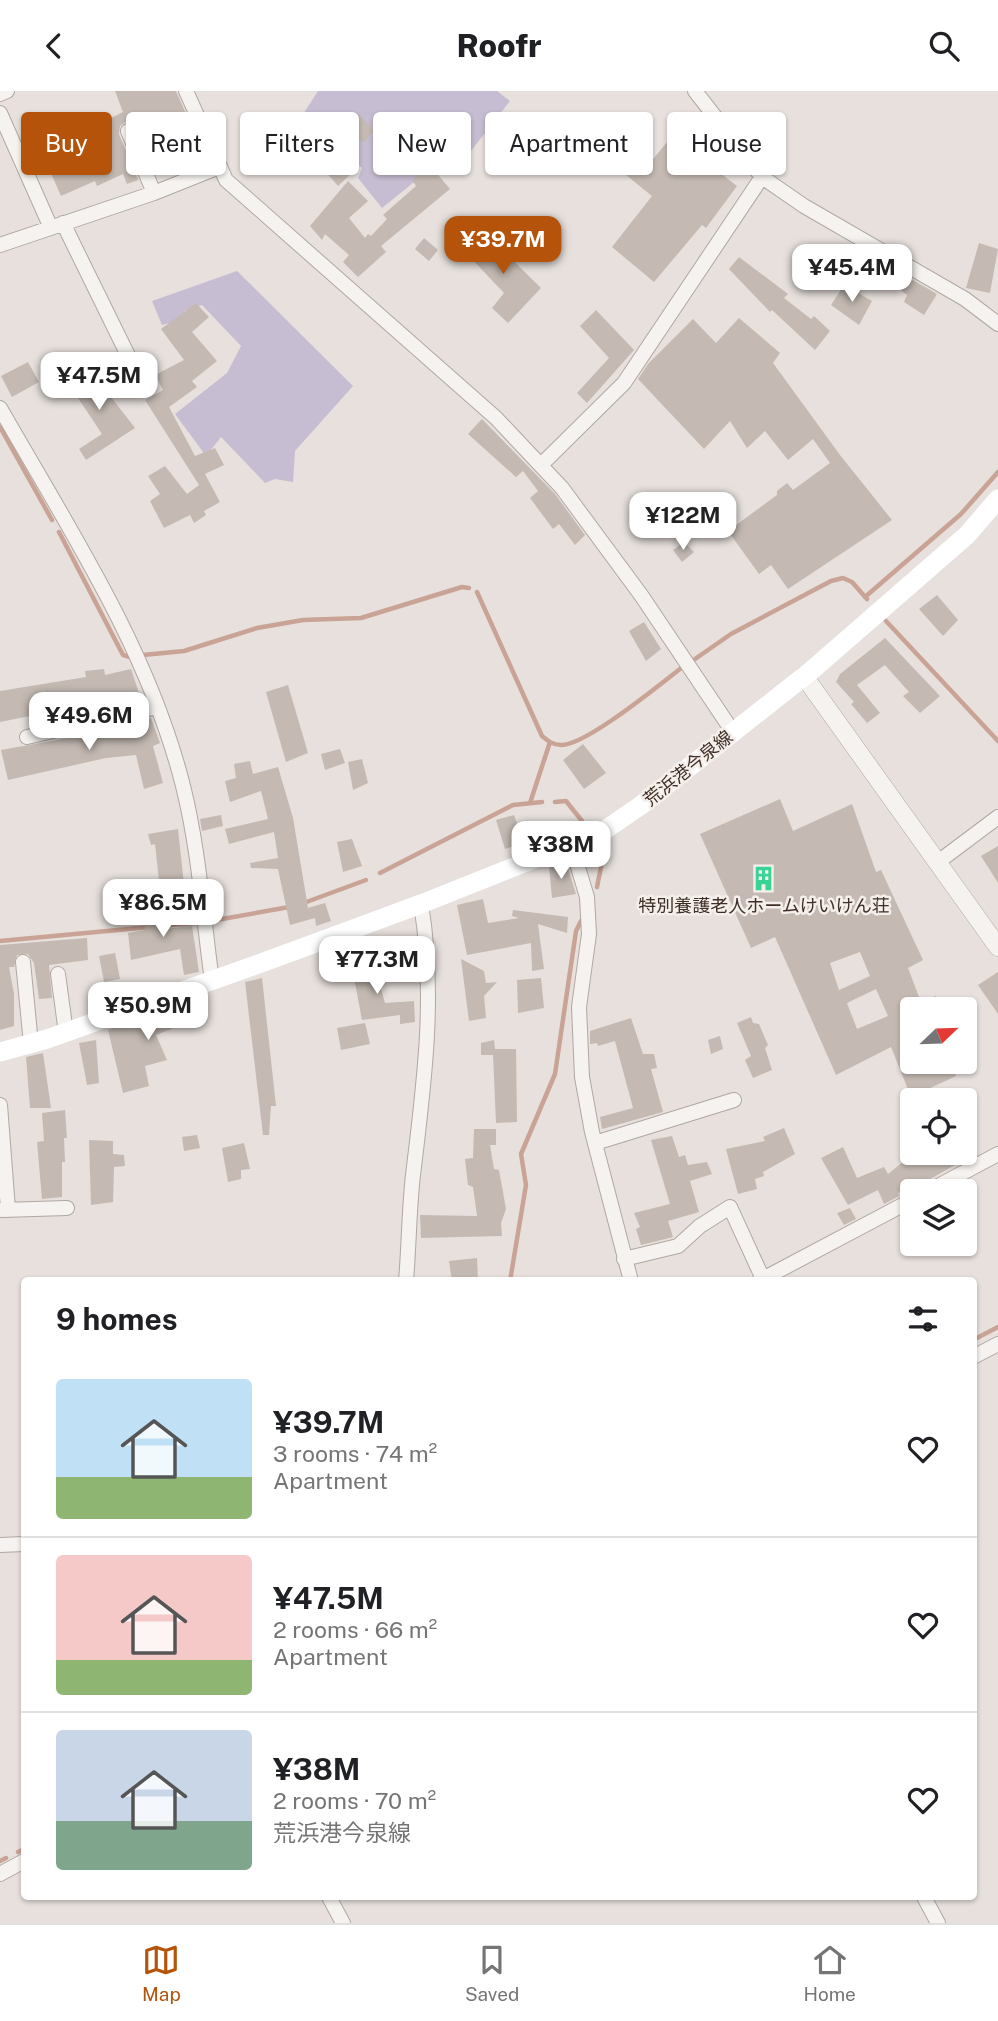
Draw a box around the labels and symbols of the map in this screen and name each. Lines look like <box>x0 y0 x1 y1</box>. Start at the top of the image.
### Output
pin: ¥39.7M <box>446 216 560 276</box>
pin: ¥45.4M <box>795 245 909 304</box>
pin: ¥47.5M <box>42 353 156 412</box>
pin: ¥122M <box>634 493 732 552</box>
pin: ¥49.6M <box>32 693 146 752</box>
street label: 荒浜港今泉線 <box>639 726 737 810</box>
pin: ¥38M <box>520 821 602 881</box>
building icon: 特別養護老人ホームけいけん荘 <box>750 864 778 892</box>
pin: ¥86.5M <box>106 879 220 939</box>
place label: 特別養護老人ホームけいけん荘 <box>638 895 890 916</box>
pin: ¥77.3M <box>320 937 434 996</box>
pin: ¥50.9M <box>91 983 205 1042</box>
north arrow <box>900 997 976 1075</box>

